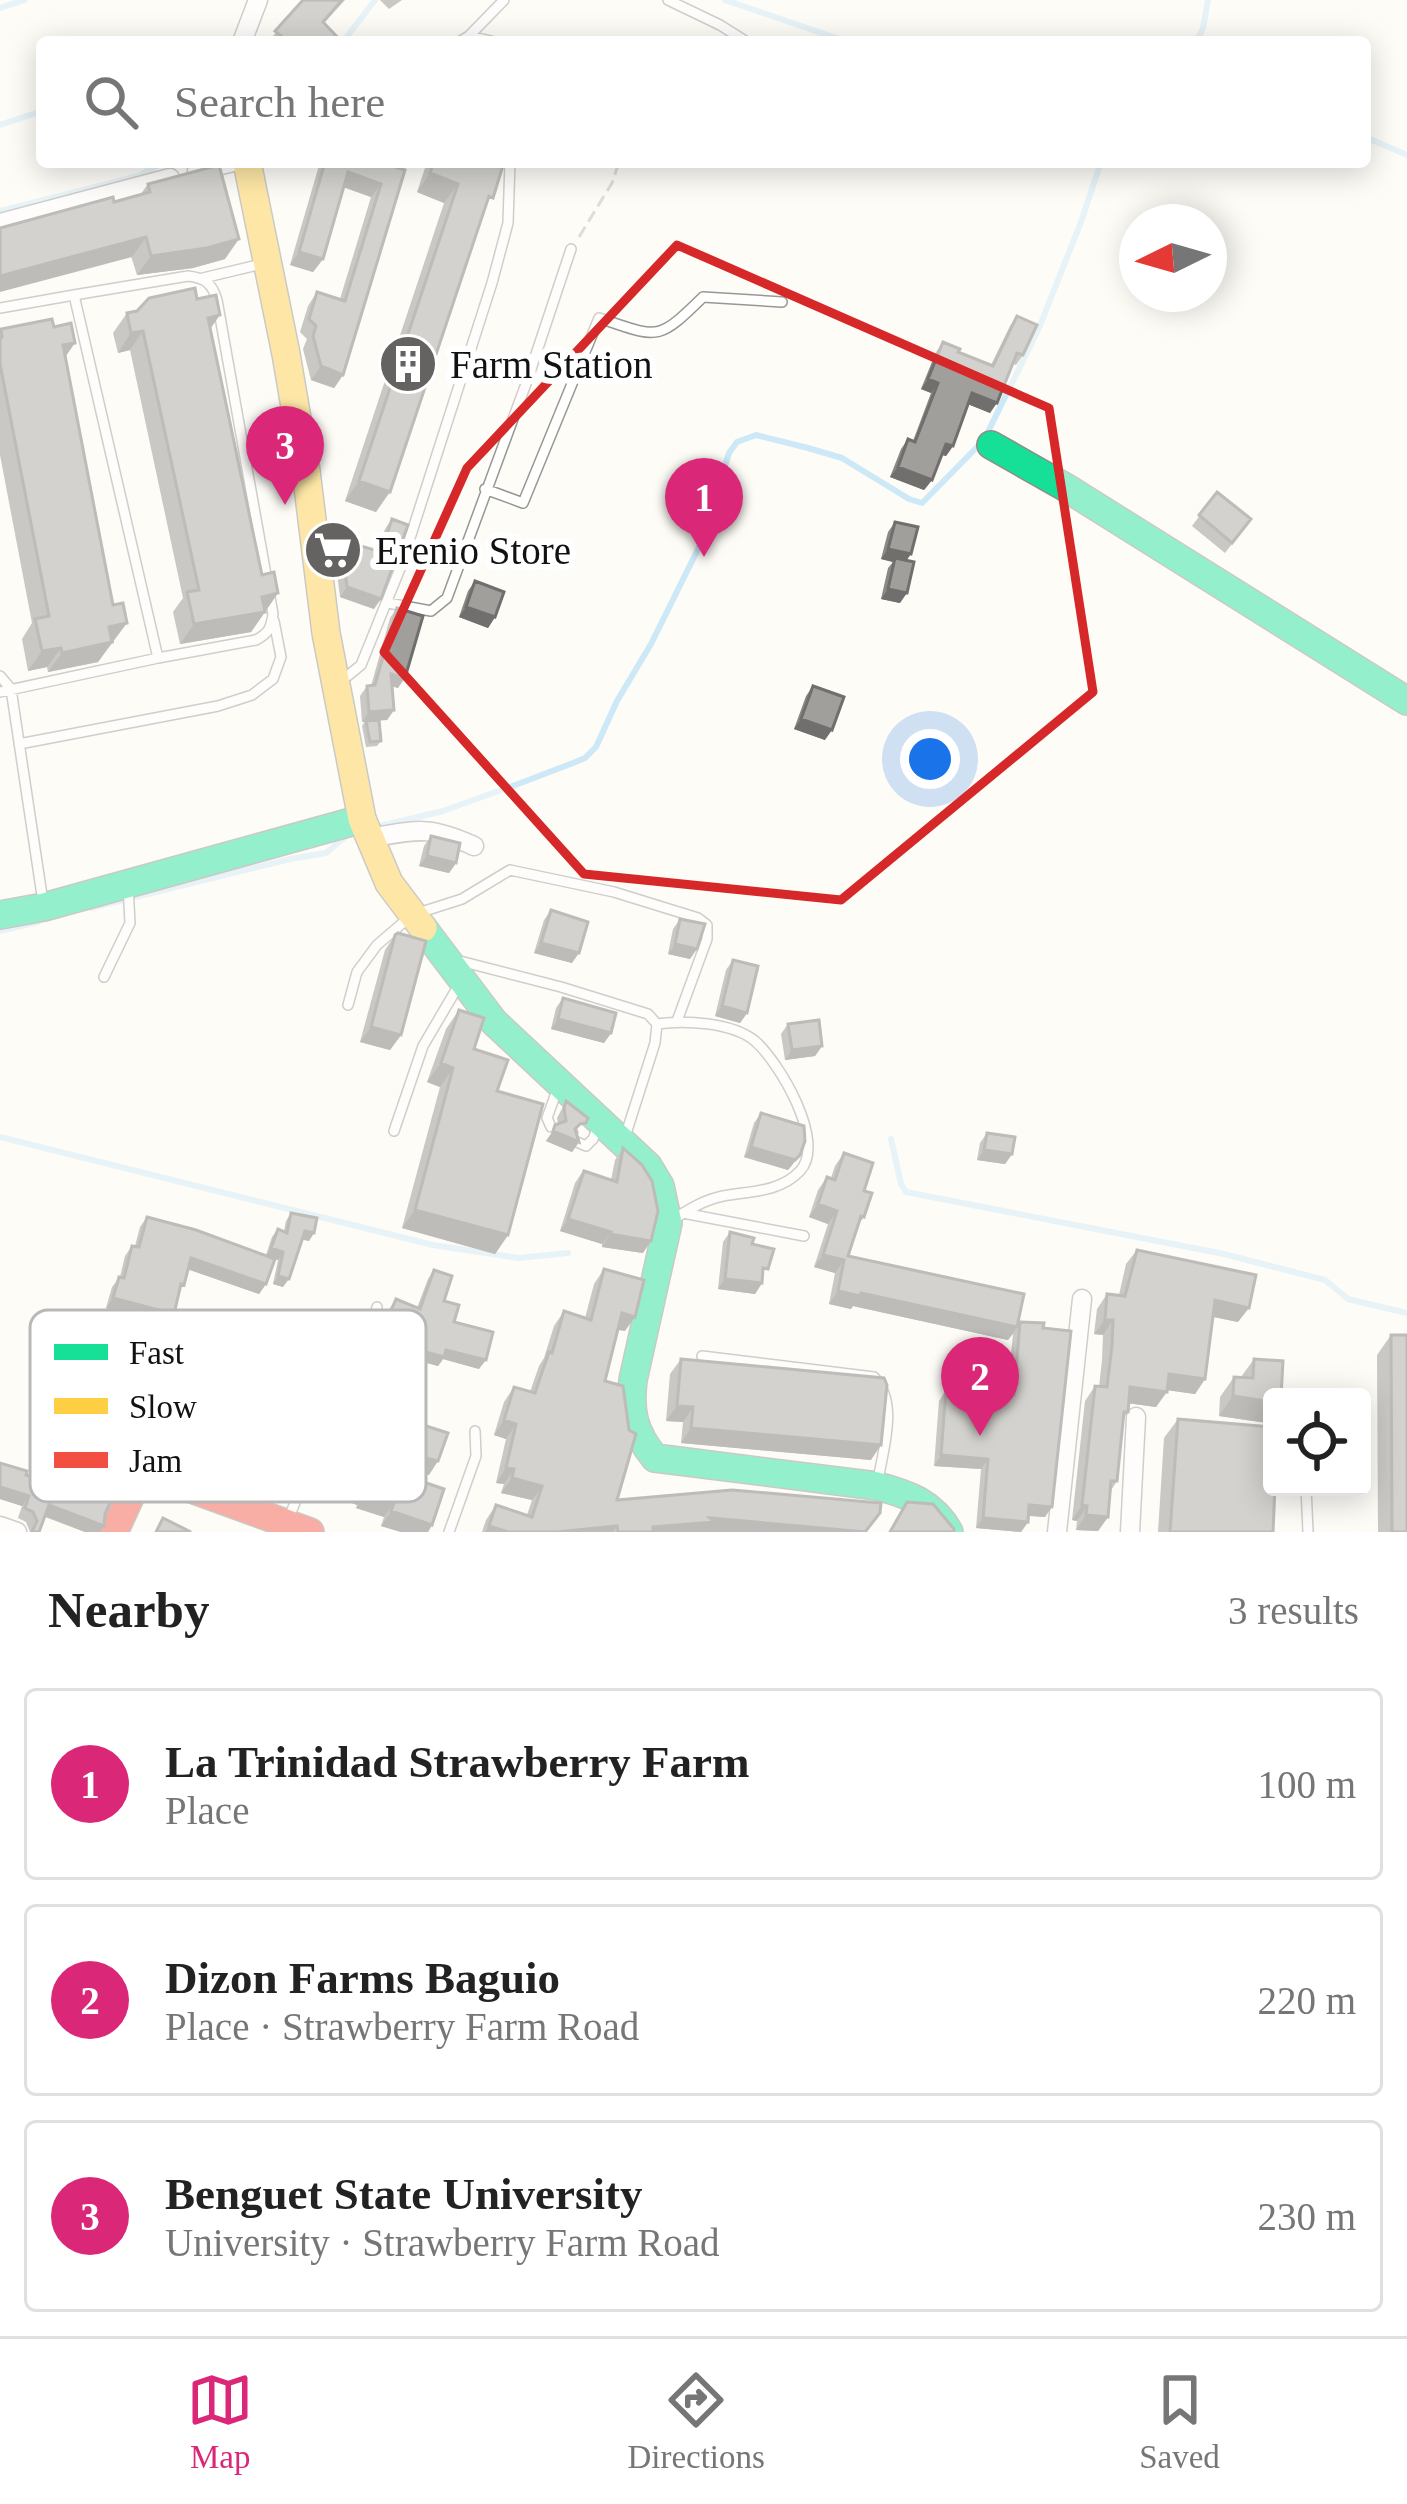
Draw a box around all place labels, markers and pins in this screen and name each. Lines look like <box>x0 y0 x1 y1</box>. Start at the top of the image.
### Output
building icon: Farm Station <box>377 333 439 395</box>
place label: Farm Station <box>450 343 653 386</box>
pin: 3 <box>246 406 324 505</box>
pin: 1 <box>665 458 743 557</box>
supermarket icon: Erenio Store <box>302 519 364 581</box>
place label: Erenio Store <box>375 529 571 572</box>
pin: 2 <box>941 1337 1019 1436</box>

